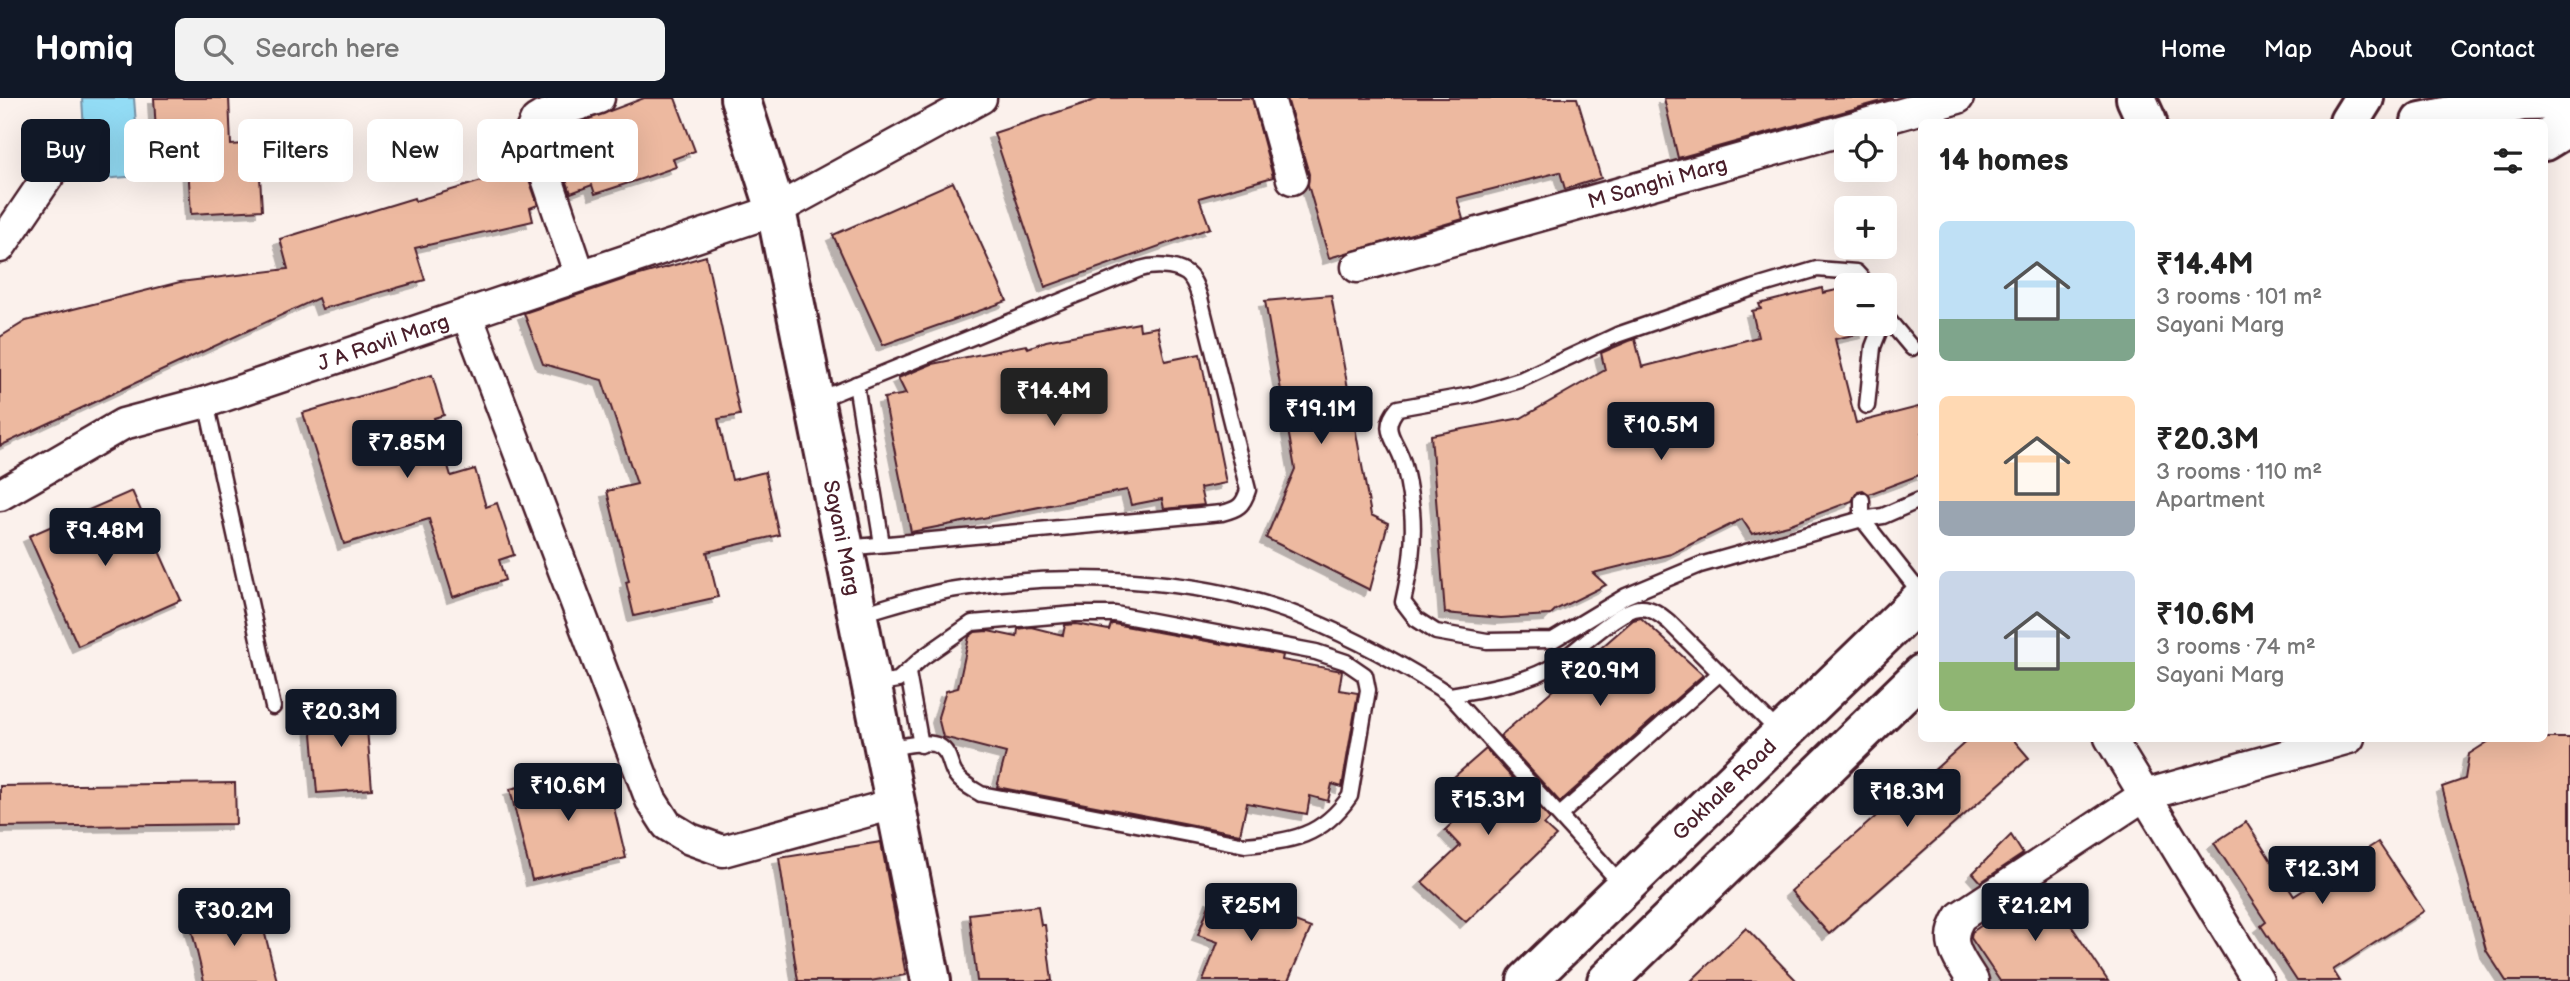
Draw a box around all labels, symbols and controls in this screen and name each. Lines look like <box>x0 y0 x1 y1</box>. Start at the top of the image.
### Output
search box <box>175 18 665 81</box>
text: Homiq <box>35 29 133 69</box>
icon: search <box>199 30 237 68</box>
text: Search here <box>255 34 400 65</box>
text: Home <box>2161 35 2226 64</box>
text: Map <box>2264 35 2312 64</box>
text: About <box>2350 35 2412 64</box>
text: Contact <box>2450 35 2535 64</box>
chip: Buy <box>21 119 110 182</box>
chip: Rent <box>124 119 224 182</box>
chip: Filters <box>238 119 353 182</box>
chip: New <box>367 119 463 182</box>
chip: Apartment <box>477 119 638 182</box>
map controls <box>1834 119 1897 336</box>
button: locate <box>1834 119 1897 182</box>
icon: filters <box>2489 142 2527 180</box>
text: 14 homes <box>1939 143 2068 179</box>
street label: M Sanghi Marg <box>1585 152 1730 214</box>
button: + <box>1834 196 1897 259</box>
text: ₹14.4M <box>2156 247 2254 283</box>
icon: home <box>1995 249 2079 333</box>
button: − <box>1834 273 1897 336</box>
text: 3 rooms · 101 m² <box>2156 283 2322 311</box>
street label: J A Ravil Marg <box>315 309 452 376</box>
text: Sayani Marg <box>2156 311 2284 339</box>
pin: ₹14.4M <box>997 368 1111 428</box>
text: ₹14.4M <box>1017 377 1091 405</box>
pin: ₹19.1M <box>1264 386 1378 446</box>
text: ₹19.1M <box>1286 395 1356 423</box>
pin: ₹10.5M <box>1604 402 1718 462</box>
text: ₹10.5M <box>1623 411 1699 439</box>
pin: ₹7.85M <box>350 420 464 480</box>
text: ₹20.3M <box>2156 422 2259 458</box>
icon: home <box>1995 424 2079 508</box>
text: ₹7.85M <box>368 429 446 457</box>
text: 3 rooms · 110 m² <box>2156 458 2322 486</box>
street label: Sayani Marg <box>818 478 865 598</box>
text: Apartment <box>2156 486 2265 514</box>
pin: ₹9.48M <box>48 508 162 568</box>
text: ₹9.48M <box>66 517 144 545</box>
text: ₹10.6M <box>2156 597 2255 633</box>
icon: home <box>1995 599 2079 683</box>
text: 3 rooms · 74 m² <box>2156 633 2316 661</box>
pin: ₹20.9M <box>1543 648 1657 708</box>
text: ₹20.9M <box>1560 657 1640 685</box>
text: Sayani Marg <box>2156 661 2284 689</box>
pin: ₹20.3M <box>284 690 398 749</box>
text: ₹20.3M <box>301 698 381 726</box>
street label: Gokhale Road <box>1668 734 1782 846</box>
pin: ₹10.6M <box>511 764 625 823</box>
pin: ₹18.3M <box>1850 770 1964 829</box>
text: ₹10.6M <box>530 772 606 800</box>
pin: ₹15.3M <box>1431 778 1545 837</box>
text: ₹18.3M <box>1870 778 1944 806</box>
text: ₹15.3M <box>1451 786 1525 814</box>
pin: ₹12.3M <box>2265 846 2379 906</box>
text: ₹12.3M <box>2285 855 2359 883</box>
pin: ₹25M <box>1210 884 1292 943</box>
pin: ₹21.2M <box>1978 884 2092 943</box>
pin: ₹30.2M <box>177 888 291 948</box>
text: ₹25M <box>1221 892 1281 920</box>
text: ₹21.2M <box>1998 892 2072 920</box>
text: ₹30.2M <box>194 897 274 925</box>

